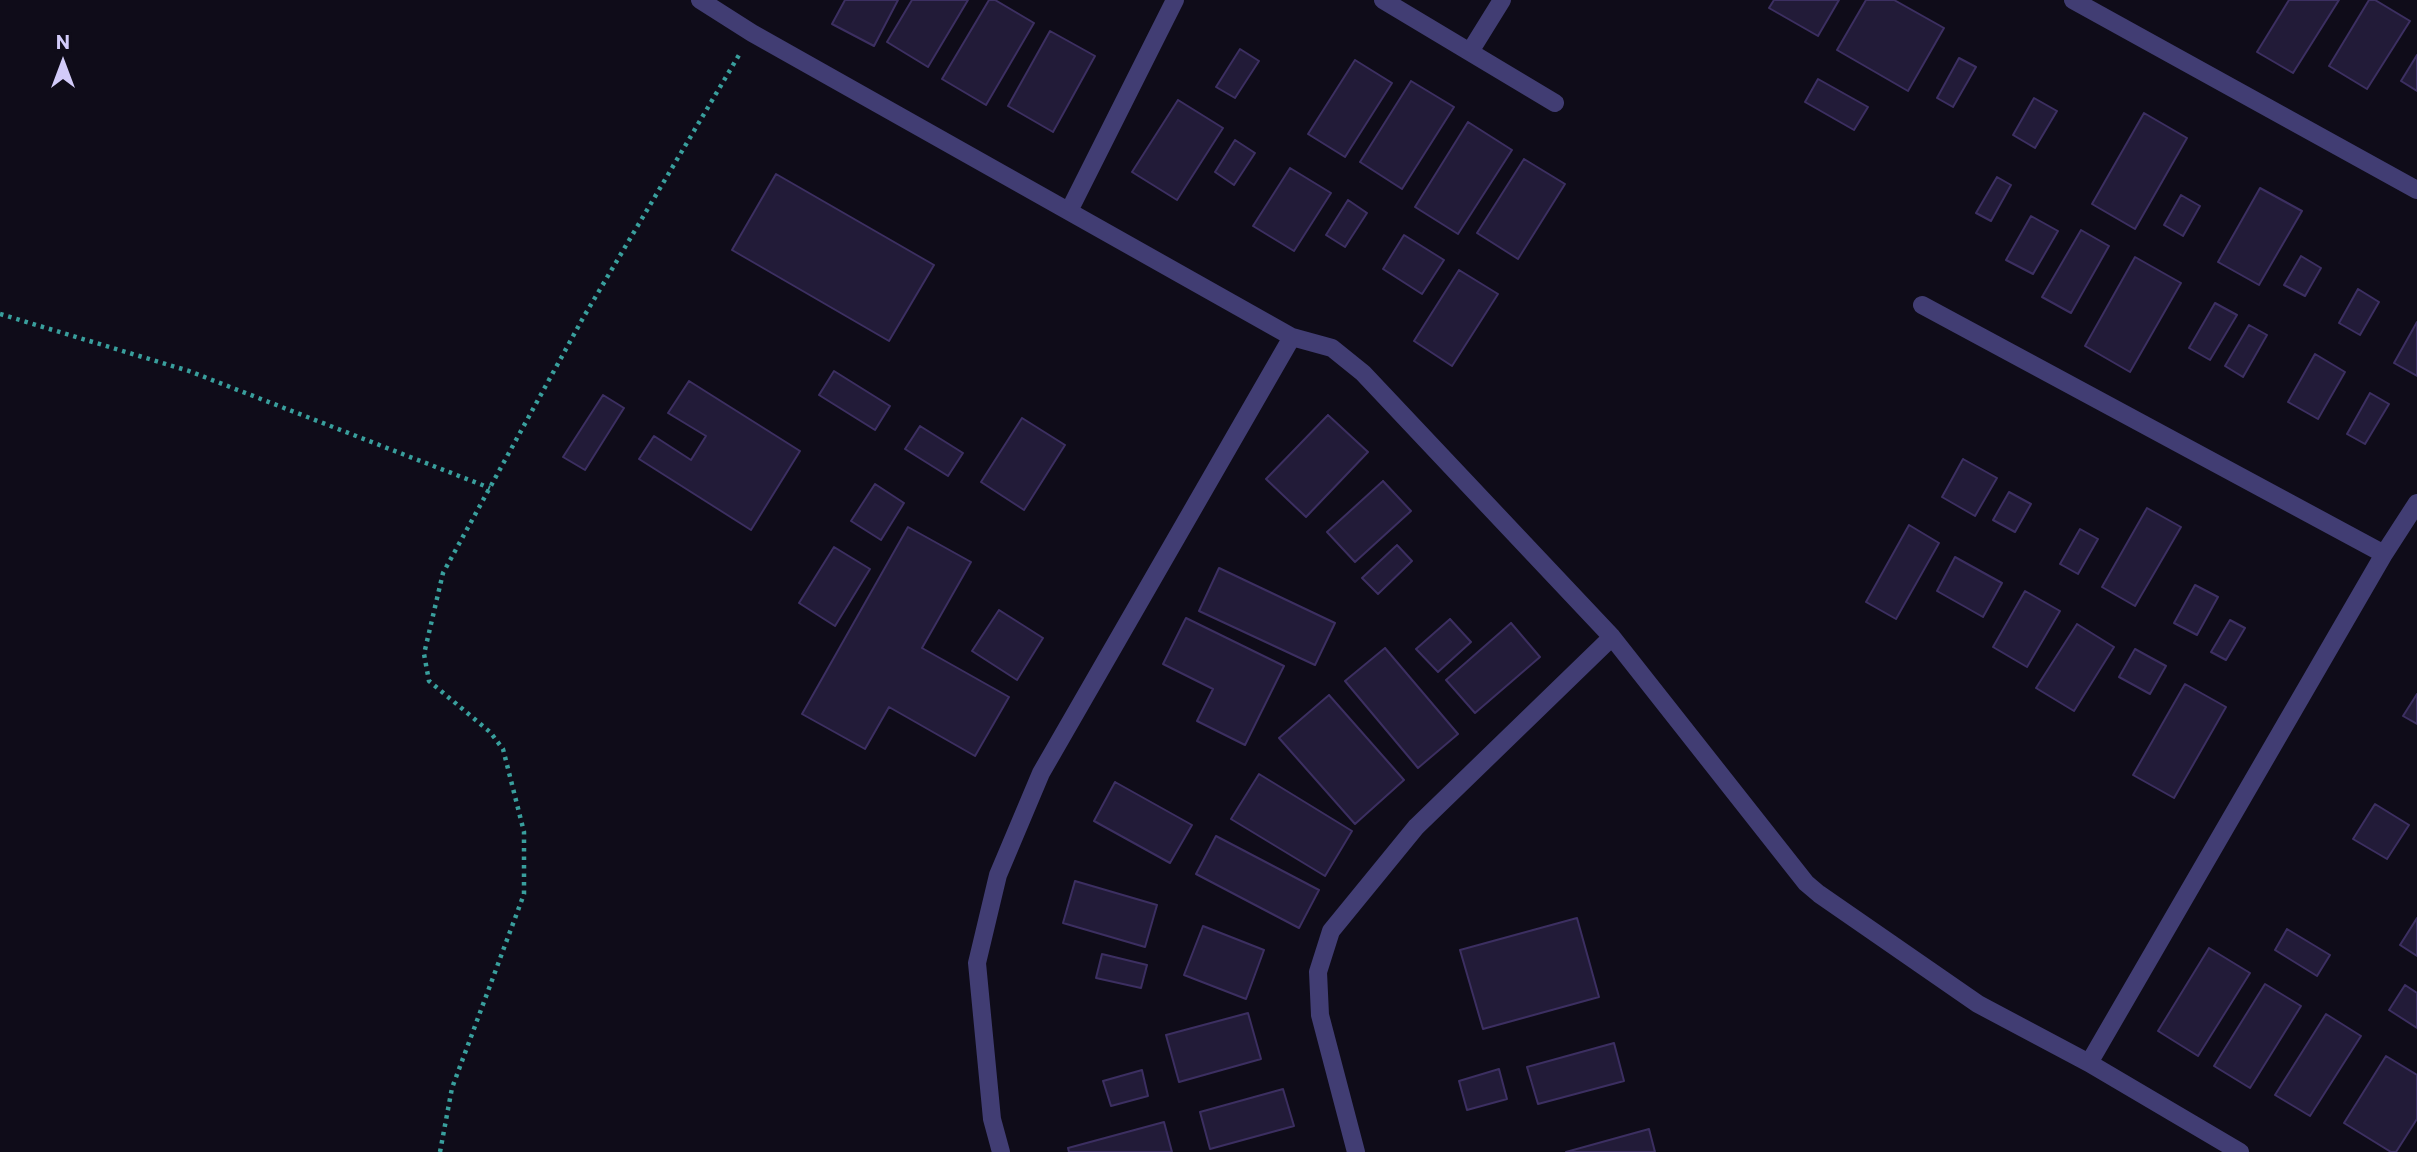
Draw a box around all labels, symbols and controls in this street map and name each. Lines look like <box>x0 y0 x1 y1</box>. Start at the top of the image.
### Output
north arrow <box>28 28 98 98</box>
text: N <box>56 30 70 53</box>

